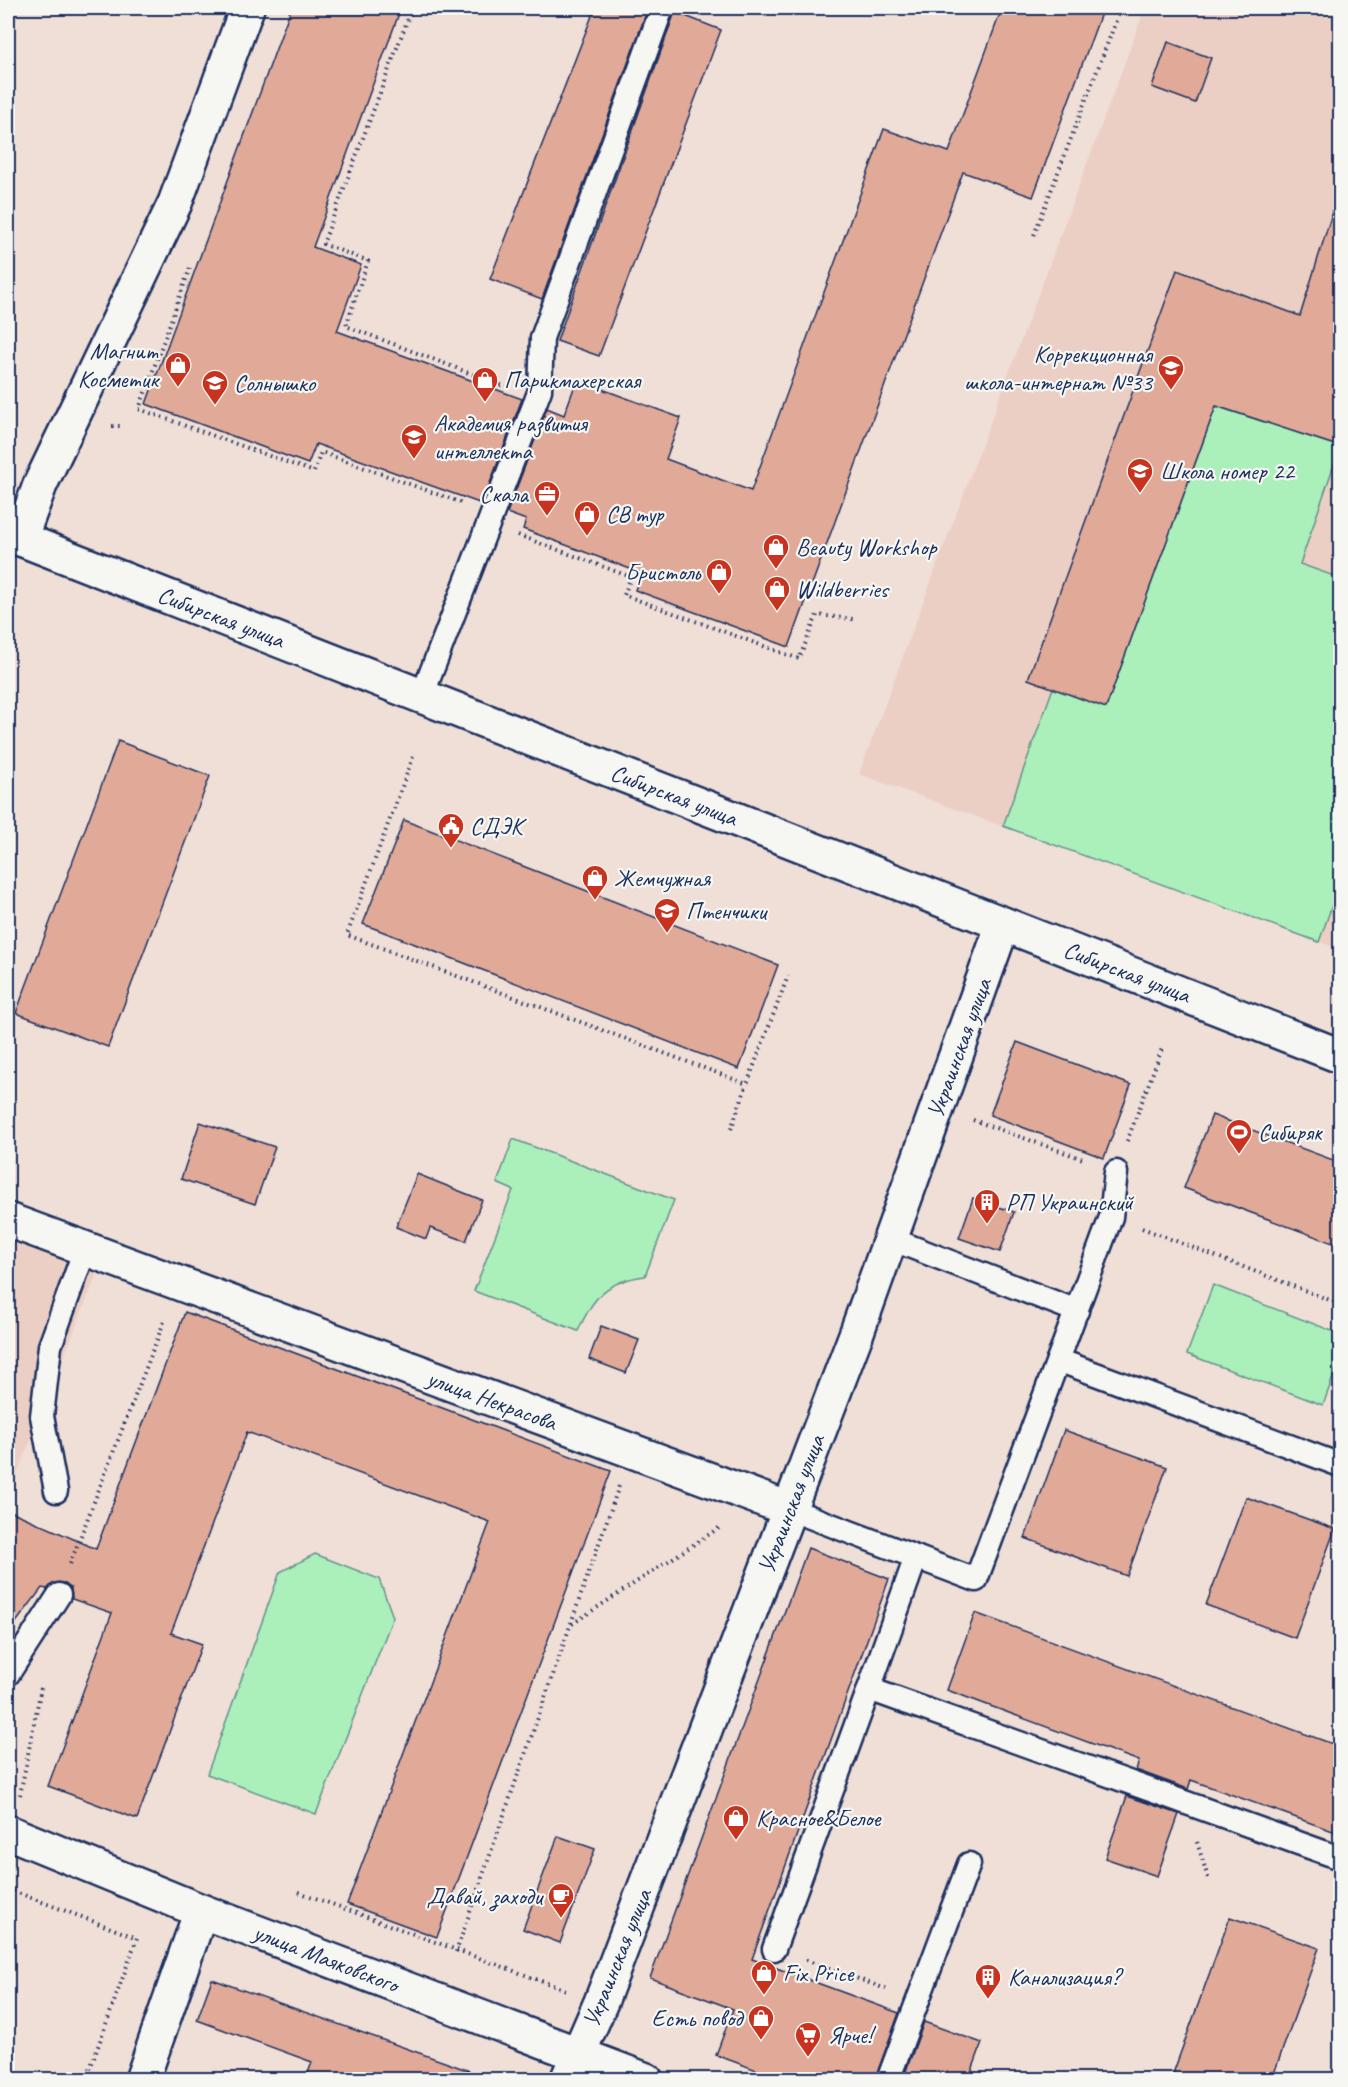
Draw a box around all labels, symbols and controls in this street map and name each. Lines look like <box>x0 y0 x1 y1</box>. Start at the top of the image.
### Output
place label: Магнит Косметик <box>78 336 160 394</box>
place label: Коррекционная школа-интернат №33 <box>964 339 1154 397</box>
shop icon: Магнит Косметик <box>163 350 193 388</box>
school or university icon: Коррекционная школа-интернат №33 <box>1156 353 1186 391</box>
shop icon: Парикмахерская <box>470 365 500 403</box>
place label: Парикмахерская <box>504 365 642 395</box>
school or university icon: Солнышко <box>200 368 230 406</box>
place label: Солнышко <box>234 368 317 398</box>
place label: Академия развития интеллекта <box>434 408 588 466</box>
school or university icon: Академия развития интеллекта <box>399 422 429 460</box>
school or university icon: Школа номер 22 <box>1125 456 1155 494</box>
place label: Школа номер 22 <box>1160 456 1296 486</box>
place label: Скала <box>480 479 529 509</box>
office icon: Скала <box>532 479 562 517</box>
shop icon: СВ тур <box>572 499 602 537</box>
place label: СВ тур <box>606 499 665 529</box>
shop icon: Beauty Workshop <box>761 532 791 570</box>
place label: Beauty Workshop <box>796 532 937 562</box>
place label: Бристоль <box>625 557 702 587</box>
shop icon: Бристоль <box>704 557 734 595</box>
shop icon: Wildberries <box>762 574 792 612</box>
place label: Wildberries <box>796 574 890 604</box>
street label: Сибирская улица <box>154 579 290 655</box>
street label: Сибирская улица <box>607 757 743 833</box>
public building icon: СДЭК <box>436 811 466 849</box>
place label: СДЭК <box>470 811 528 841</box>
shop icon: Жемчужная <box>580 863 610 901</box>
place label: Жемчужная <box>614 863 712 893</box>
school or university icon: Птенчики <box>652 896 682 934</box>
place label: Птенчики <box>686 896 768 926</box>
street label: Сибирская улица <box>1060 934 1196 1010</box>
street label: Украинская улица <box>920 973 999 1122</box>
sports icon: Сибиряк <box>1224 1117 1254 1155</box>
place label: Сибиряк <box>1258 1117 1324 1147</box>
building icon: РП Украинский <box>972 1187 1002 1225</box>
place label: РП Украинский <box>1006 1187 1135 1217</box>
street label: улица Некрасова <box>421 1362 562 1438</box>
street label: Украинская улица <box>751 1429 832 1578</box>
shop icon: Красное&Белое <box>721 1803 751 1841</box>
place label: Красное&Белое <box>756 1803 882 1833</box>
place label: Давай, заходи <box>427 1881 544 1912</box>
cafe icon: Давай, заходи <box>546 1881 576 1919</box>
street label: Украинская улица <box>576 1883 659 2031</box>
street label: улица Маяковского <box>248 1916 405 2000</box>
shop icon: Fix Price <box>749 1958 779 1996</box>
place label: Fix Price <box>783 1958 856 1988</box>
building icon: Канализация? <box>973 1962 1003 2000</box>
place label: Канализация? <box>1008 1962 1124 1992</box>
place label: Есть повод <box>651 2003 745 2033</box>
shop icon: Есть повод <box>746 2003 776 2041</box>
supermarket icon: Ярче! <box>793 2020 823 2058</box>
place label: Ярче! <box>828 2020 877 2050</box>

